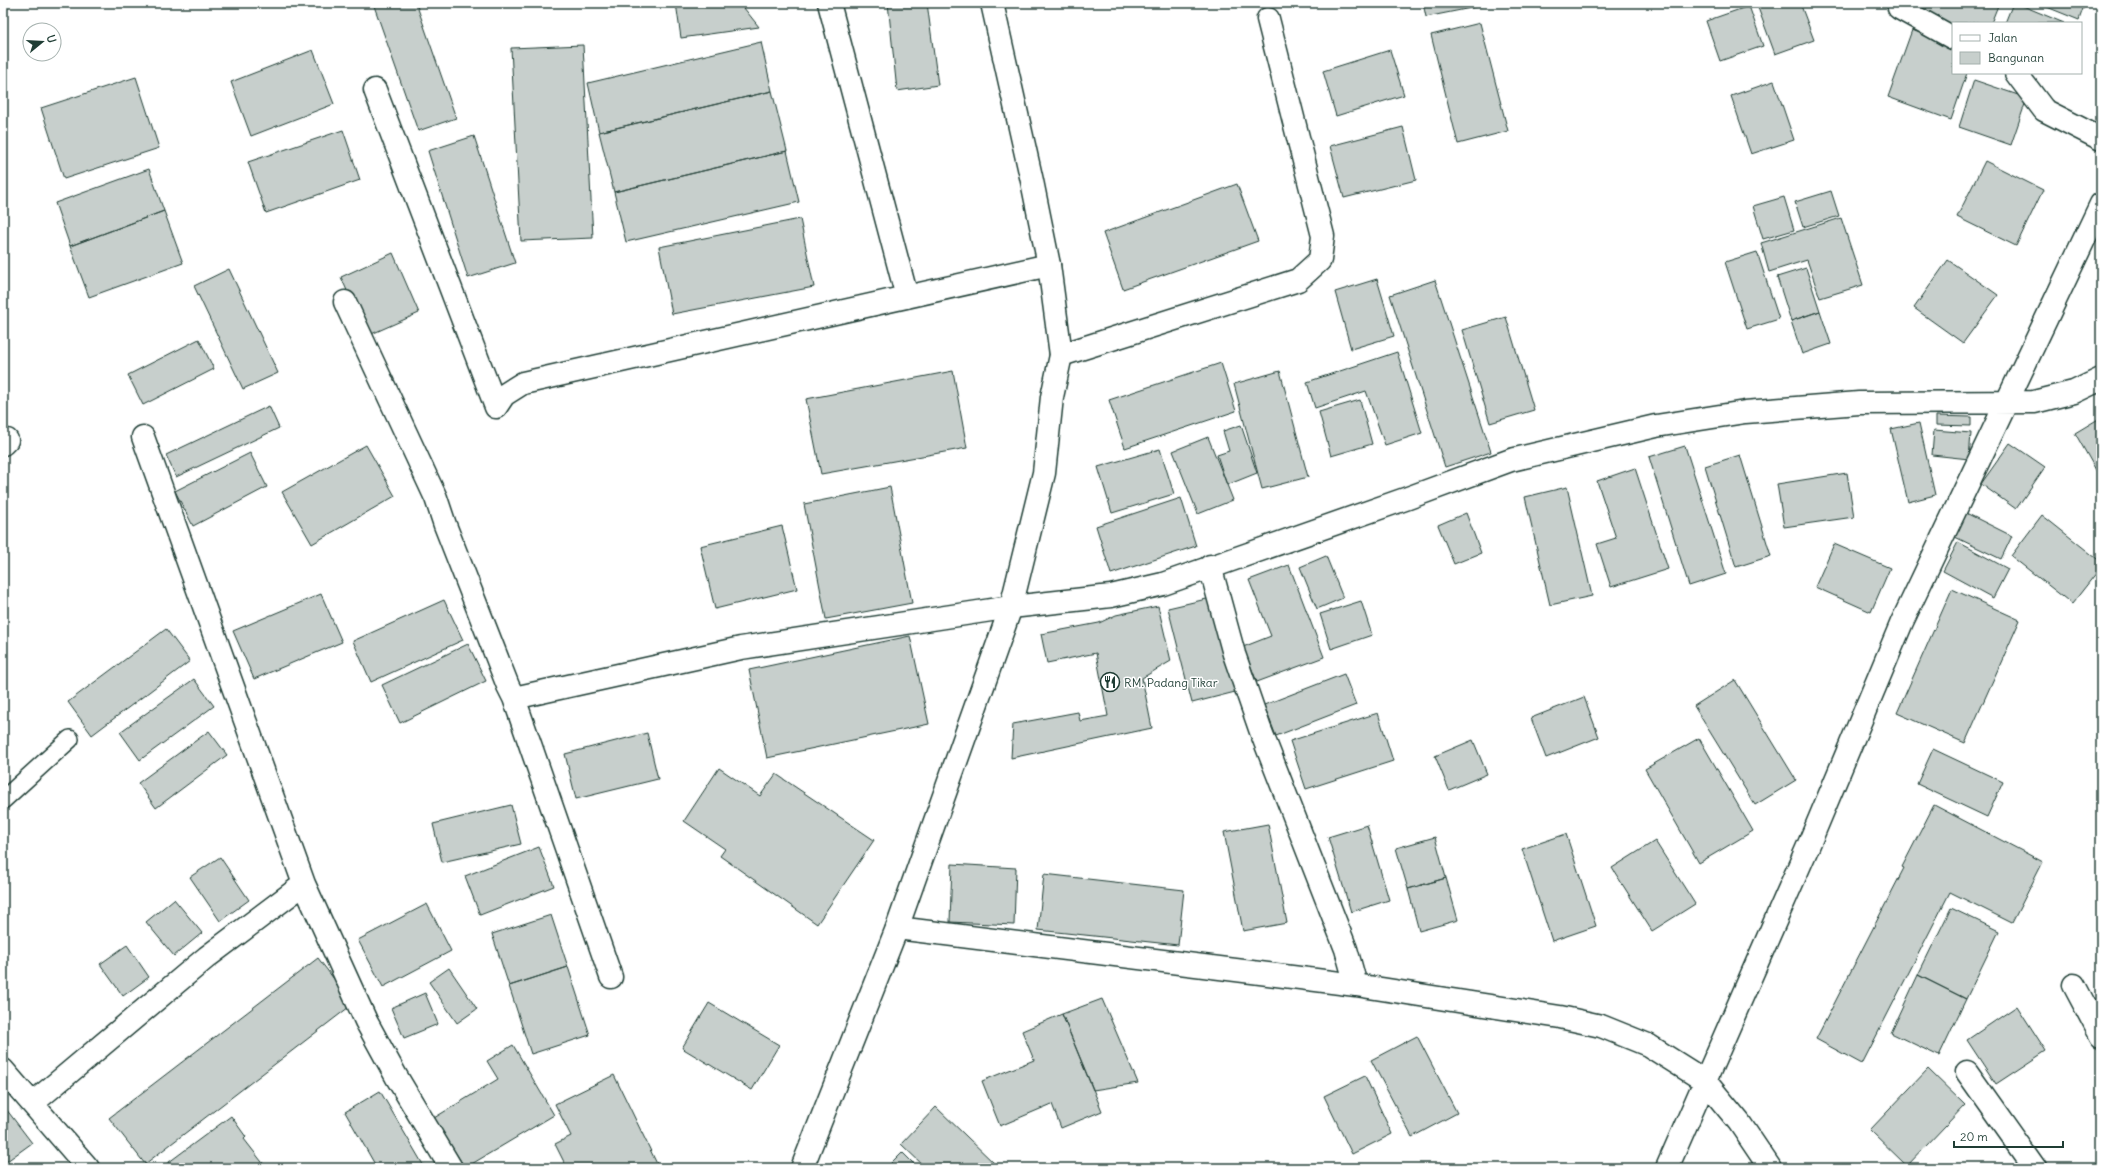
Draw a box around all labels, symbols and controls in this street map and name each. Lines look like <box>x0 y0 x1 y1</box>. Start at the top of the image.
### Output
north arrow <box>22 22 62 62</box>
legend <box>1952 22 2082 74</box>
text: Jalan <box>1988 30 2017 45</box>
text: U <box>44 33 59 45</box>
text: Bangunan <box>1988 50 2044 65</box>
restaurant icon: RM. Padang Tikar <box>1099 671 1121 693</box>
place label: RM. Padang Tikar <box>1124 675 1218 690</box>
scale bar <box>1954 1123 2063 1149</box>
text: 20 m <box>1960 1129 1988 1144</box>

